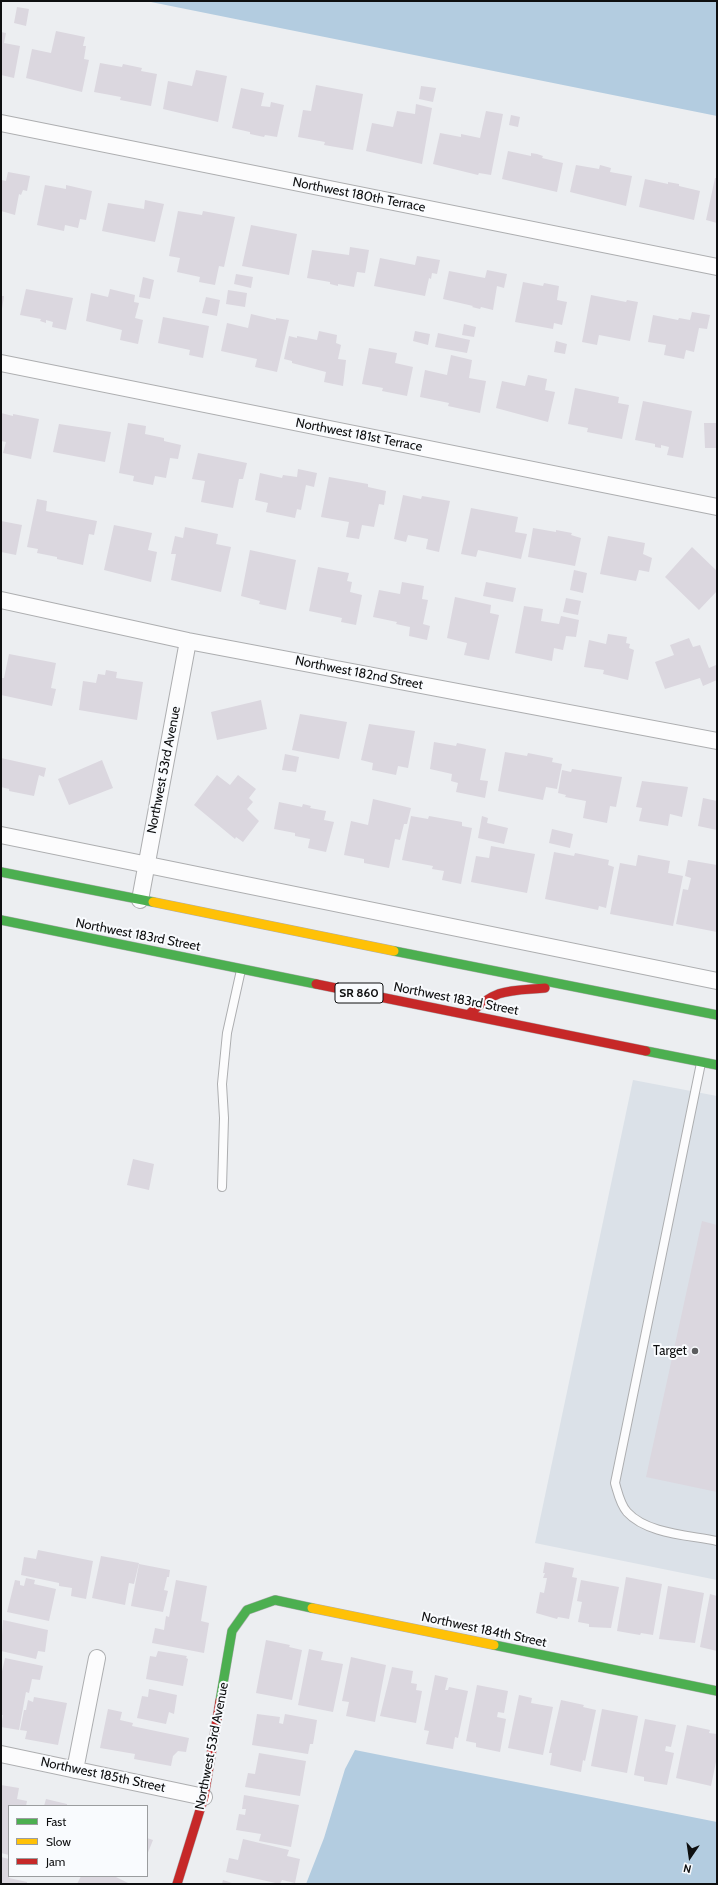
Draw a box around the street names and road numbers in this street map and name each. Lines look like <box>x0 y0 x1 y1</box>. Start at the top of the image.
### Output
street label: Northwest 180th Terrace <box>291 174 427 216</box>
street label: Northwest 181st Terrace <box>294 415 424 455</box>
street label: Northwest 182nd Street <box>294 653 424 693</box>
street label: Northwest 53rd Avenue <box>144 705 184 835</box>
street label: Northwest 183rd Street <box>74 915 202 955</box>
street label: Northwest 183rd Street <box>392 979 520 1019</box>
road number: SR 860 <box>335 983 383 1003</box>
street label: Northwest 184th Street <box>420 1609 548 1651</box>
street label: Northwest 53rd Avenue <box>192 1681 232 1811</box>
street label: Northwest 185th Street <box>39 1754 167 1796</box>

